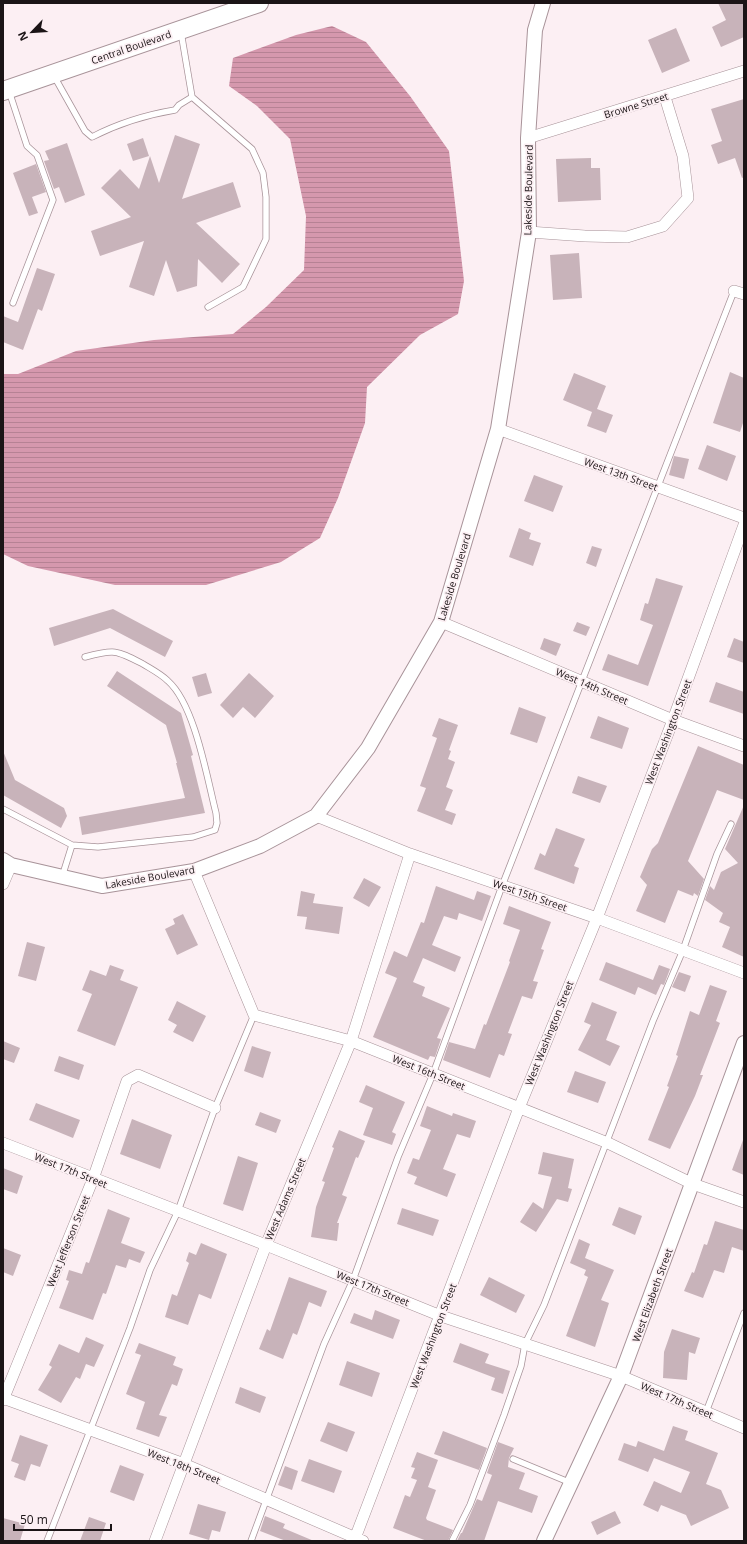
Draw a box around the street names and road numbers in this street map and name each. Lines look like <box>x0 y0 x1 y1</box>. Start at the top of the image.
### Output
street label: Central Boulevard <box>89 27 173 67</box>
street label: Browne Street <box>602 88 670 121</box>
street label: Lakeside Boulevard <box>520 144 536 236</box>
street label: West 13th Street <box>582 454 660 494</box>
street label: Lakeside Boulevard <box>434 532 474 622</box>
street label: West 14th Street <box>554 664 631 708</box>
street label: West Washington Street <box>641 677 695 787</box>
street label: Lakeside Boulevard <box>104 862 196 892</box>
street label: West 15th Street <box>491 876 569 914</box>
street label: West Washington Street <box>522 978 577 1087</box>
street label: West 16th Street <box>390 1051 468 1093</box>
street label: West 17th Street <box>32 1149 110 1191</box>
street label: West Adams Street <box>261 1155 309 1242</box>
street label: West Jefferson Street <box>43 1193 93 1289</box>
street label: West Elizabeth Street <box>629 1246 676 1344</box>
street label: West 17th Street <box>334 1267 412 1309</box>
street label: West Washington Street <box>406 1281 460 1391</box>
street label: West 17th Street <box>639 1378 716 1422</box>
street label: West 18th Street <box>145 1445 223 1487</box>

